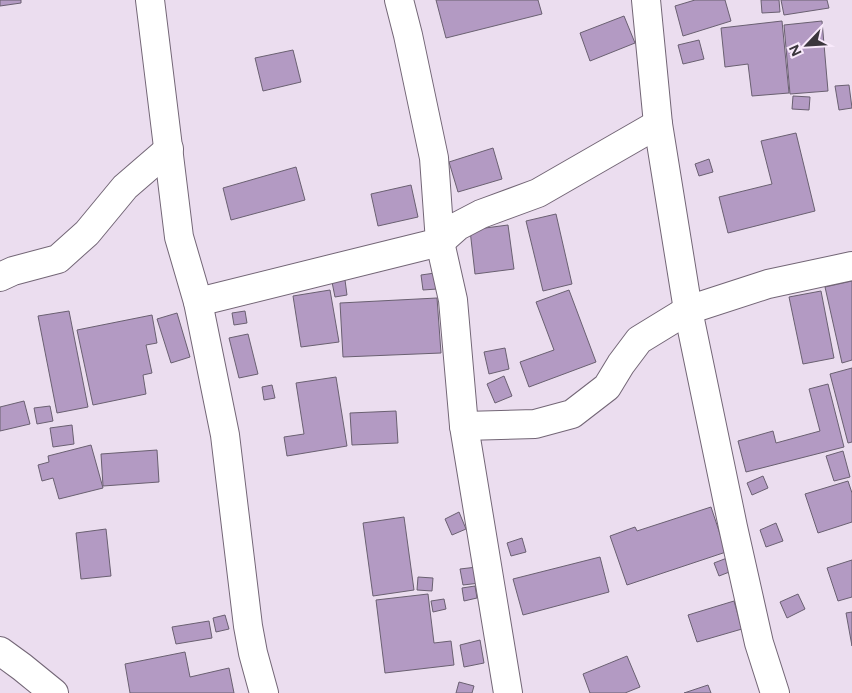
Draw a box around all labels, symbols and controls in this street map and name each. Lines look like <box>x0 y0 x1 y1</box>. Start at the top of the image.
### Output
north arrow <box>782 20 832 70</box>
text: N <box>786 42 806 59</box>

